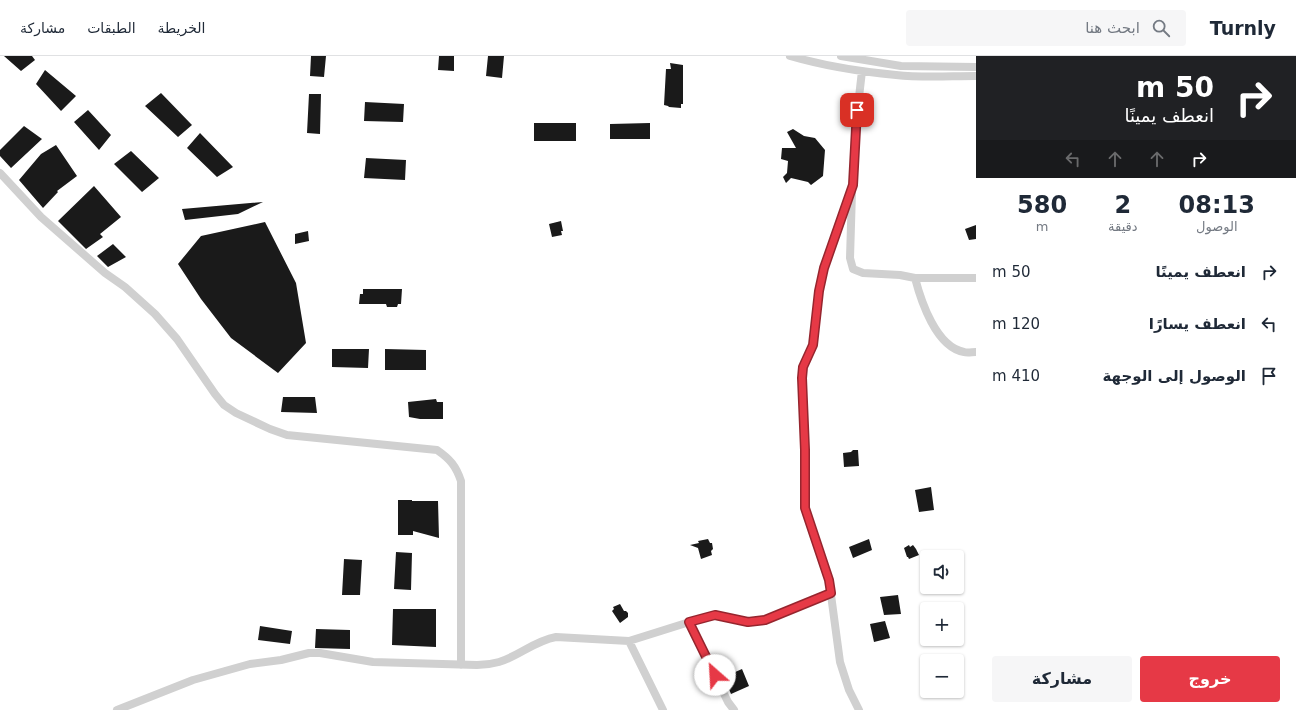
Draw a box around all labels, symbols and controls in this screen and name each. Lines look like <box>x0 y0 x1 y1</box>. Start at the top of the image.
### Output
search box <box>906 10 1186 46</box>
icon: search <box>1150 17 1172 39</box>
text: Turnly <box>1210 17 1276 39</box>
text: ابحث هنا <box>1085 19 1140 37</box>
text: مشاركة <box>20 20 65 36</box>
text: الطبقات <box>87 20 136 36</box>
text: الخريطة <box>158 20 205 36</box>
text: 50 m <box>1136 71 1214 104</box>
icon: right <box>1228 72 1280 124</box>
pin <box>840 93 874 127</box>
icon: arrive <box>846 99 868 121</box>
text: انعطف يمينًا <box>1124 105 1214 126</box>
icon: left <box>1062 148 1084 170</box>
icon: ahead <box>1104 148 1126 170</box>
icon: ahead <box>1146 148 1168 170</box>
icon: right <box>1188 148 1210 170</box>
text: 580 <box>1017 191 1067 219</box>
text: 2 <box>1115 191 1131 219</box>
text: 08:13 <box>1179 191 1255 219</box>
text: m <box>1036 219 1048 234</box>
text: دقيقة <box>1108 219 1138 234</box>
text: الوصول <box>1196 219 1238 234</box>
icon: right <box>1258 261 1280 283</box>
text: 50 m <box>992 263 1031 281</box>
text: انعطف يمينًا <box>1155 263 1246 281</box>
icon: left <box>1258 313 1280 335</box>
text: 120 m <box>992 315 1040 333</box>
text: انعطف يسارًا <box>1149 315 1246 333</box>
icon: arrive <box>1258 365 1280 387</box>
text: 410 m <box>992 367 1040 385</box>
text: الوصول إلى الوجهة <box>1103 367 1246 385</box>
map controls <box>920 550 964 698</box>
button: sound <box>920 550 964 594</box>
button: + <box>920 602 964 646</box>
position arrow <box>694 654 736 696</box>
button: − <box>920 654 964 698</box>
button: مشاركة <box>992 656 1132 702</box>
button: خروج <box>1140 656 1280 702</box>

